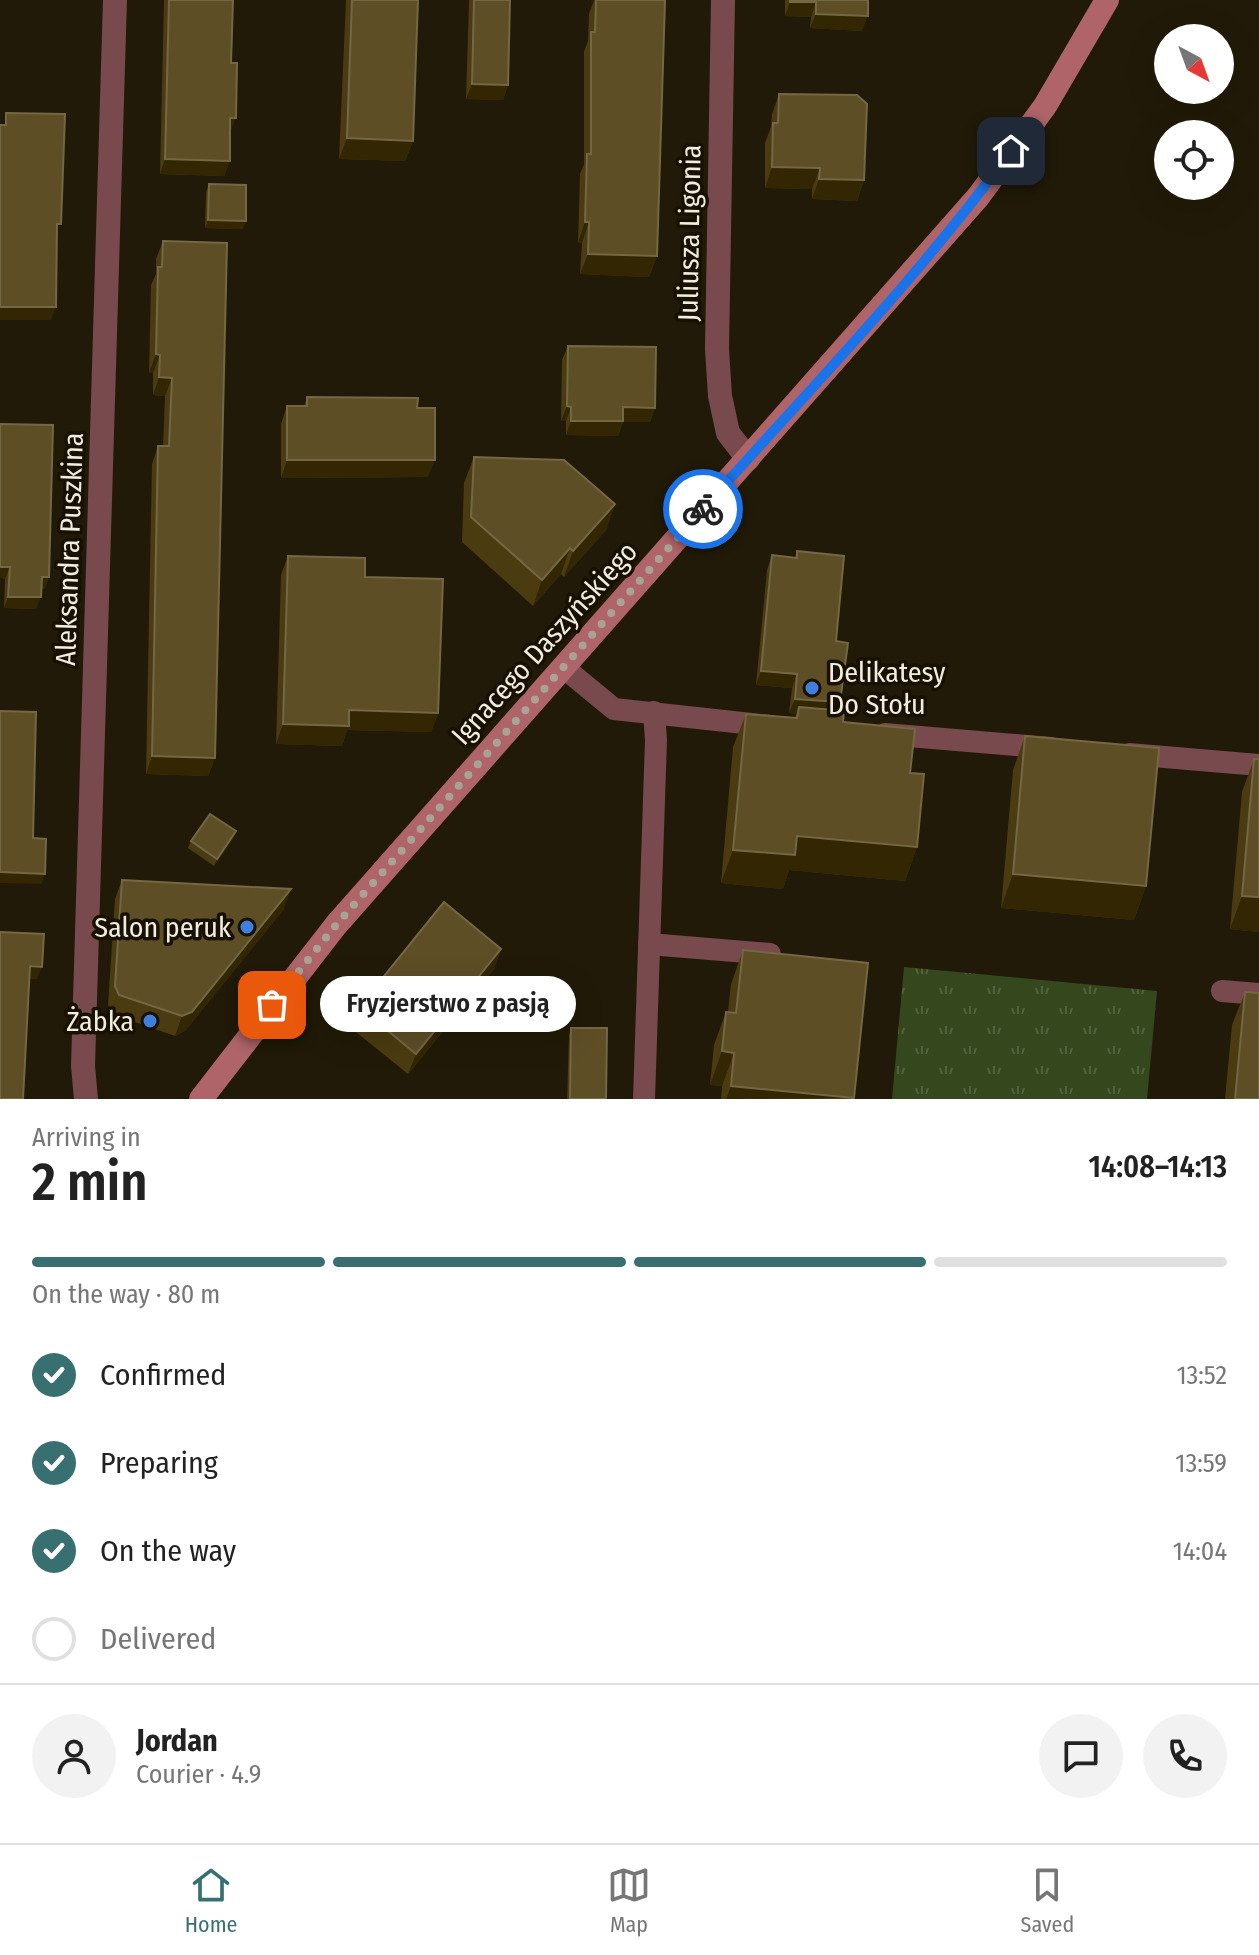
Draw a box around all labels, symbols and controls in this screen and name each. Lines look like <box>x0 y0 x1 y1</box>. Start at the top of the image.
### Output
north arrow <box>1154 24 1234 104</box>
map controls <box>1154 24 1234 200</box>
pin <box>977 117 1045 185</box>
button: locate <box>1154 120 1234 200</box>
icon: home <box>989 129 1033 173</box>
street label: Juliusza Ligonia <box>671 144 708 322</box>
street label: Aleksandra Puszkina <box>49 432 90 666</box>
courier <box>663 469 743 549</box>
icon: bike <box>681 487 725 531</box>
street label: Ignacego Daszyńskiego <box>445 535 644 752</box>
place label: Delikatesy Do Stołu <box>828 656 946 721</box>
marker: Delikatesy Do Stołu <box>803 679 821 697</box>
place label: Salon peruk <box>94 911 232 944</box>
marker: Salon peruk <box>238 918 256 936</box>
pin <box>238 971 306 1039</box>
callout: Fryzjerstwo z pasją <box>320 977 576 1033</box>
icon: bag <box>250 983 294 1027</box>
text: Fryzjerstwo z pasją <box>346 988 550 1019</box>
place label: Żabka <box>66 1005 134 1038</box>
marker: Żabka <box>141 1012 159 1030</box>
text: Arriving in <box>32 1122 141 1153</box>
text: 14:08–14:13 <box>1089 1149 1227 1185</box>
text: 2 min <box>32 1151 148 1214</box>
text: On the way · 80 m <box>32 1279 220 1310</box>
icon: check <box>32 1353 76 1397</box>
text: Confirmed <box>100 1357 226 1393</box>
text: 13:52 <box>1176 1360 1227 1391</box>
icon: check <box>32 1441 76 1485</box>
text: Preparing <box>100 1445 218 1481</box>
text: 13:59 <box>1175 1448 1227 1479</box>
icon: check <box>32 1529 76 1573</box>
text: On the way <box>100 1533 236 1569</box>
text: 14:04 <box>1173 1536 1227 1567</box>
text: Delivered <box>100 1621 216 1657</box>
button: person <box>32 1714 116 1798</box>
button: chat <box>1039 1714 1123 1798</box>
button: phone <box>1143 1714 1227 1798</box>
text: Jordan <box>136 1723 218 1759</box>
text: Courier · 4.9 <box>136 1759 261 1790</box>
tab: Home <box>185 1863 237 1938</box>
tab: Map <box>607 1863 651 1938</box>
tab: Saved <box>1020 1863 1074 1938</box>

